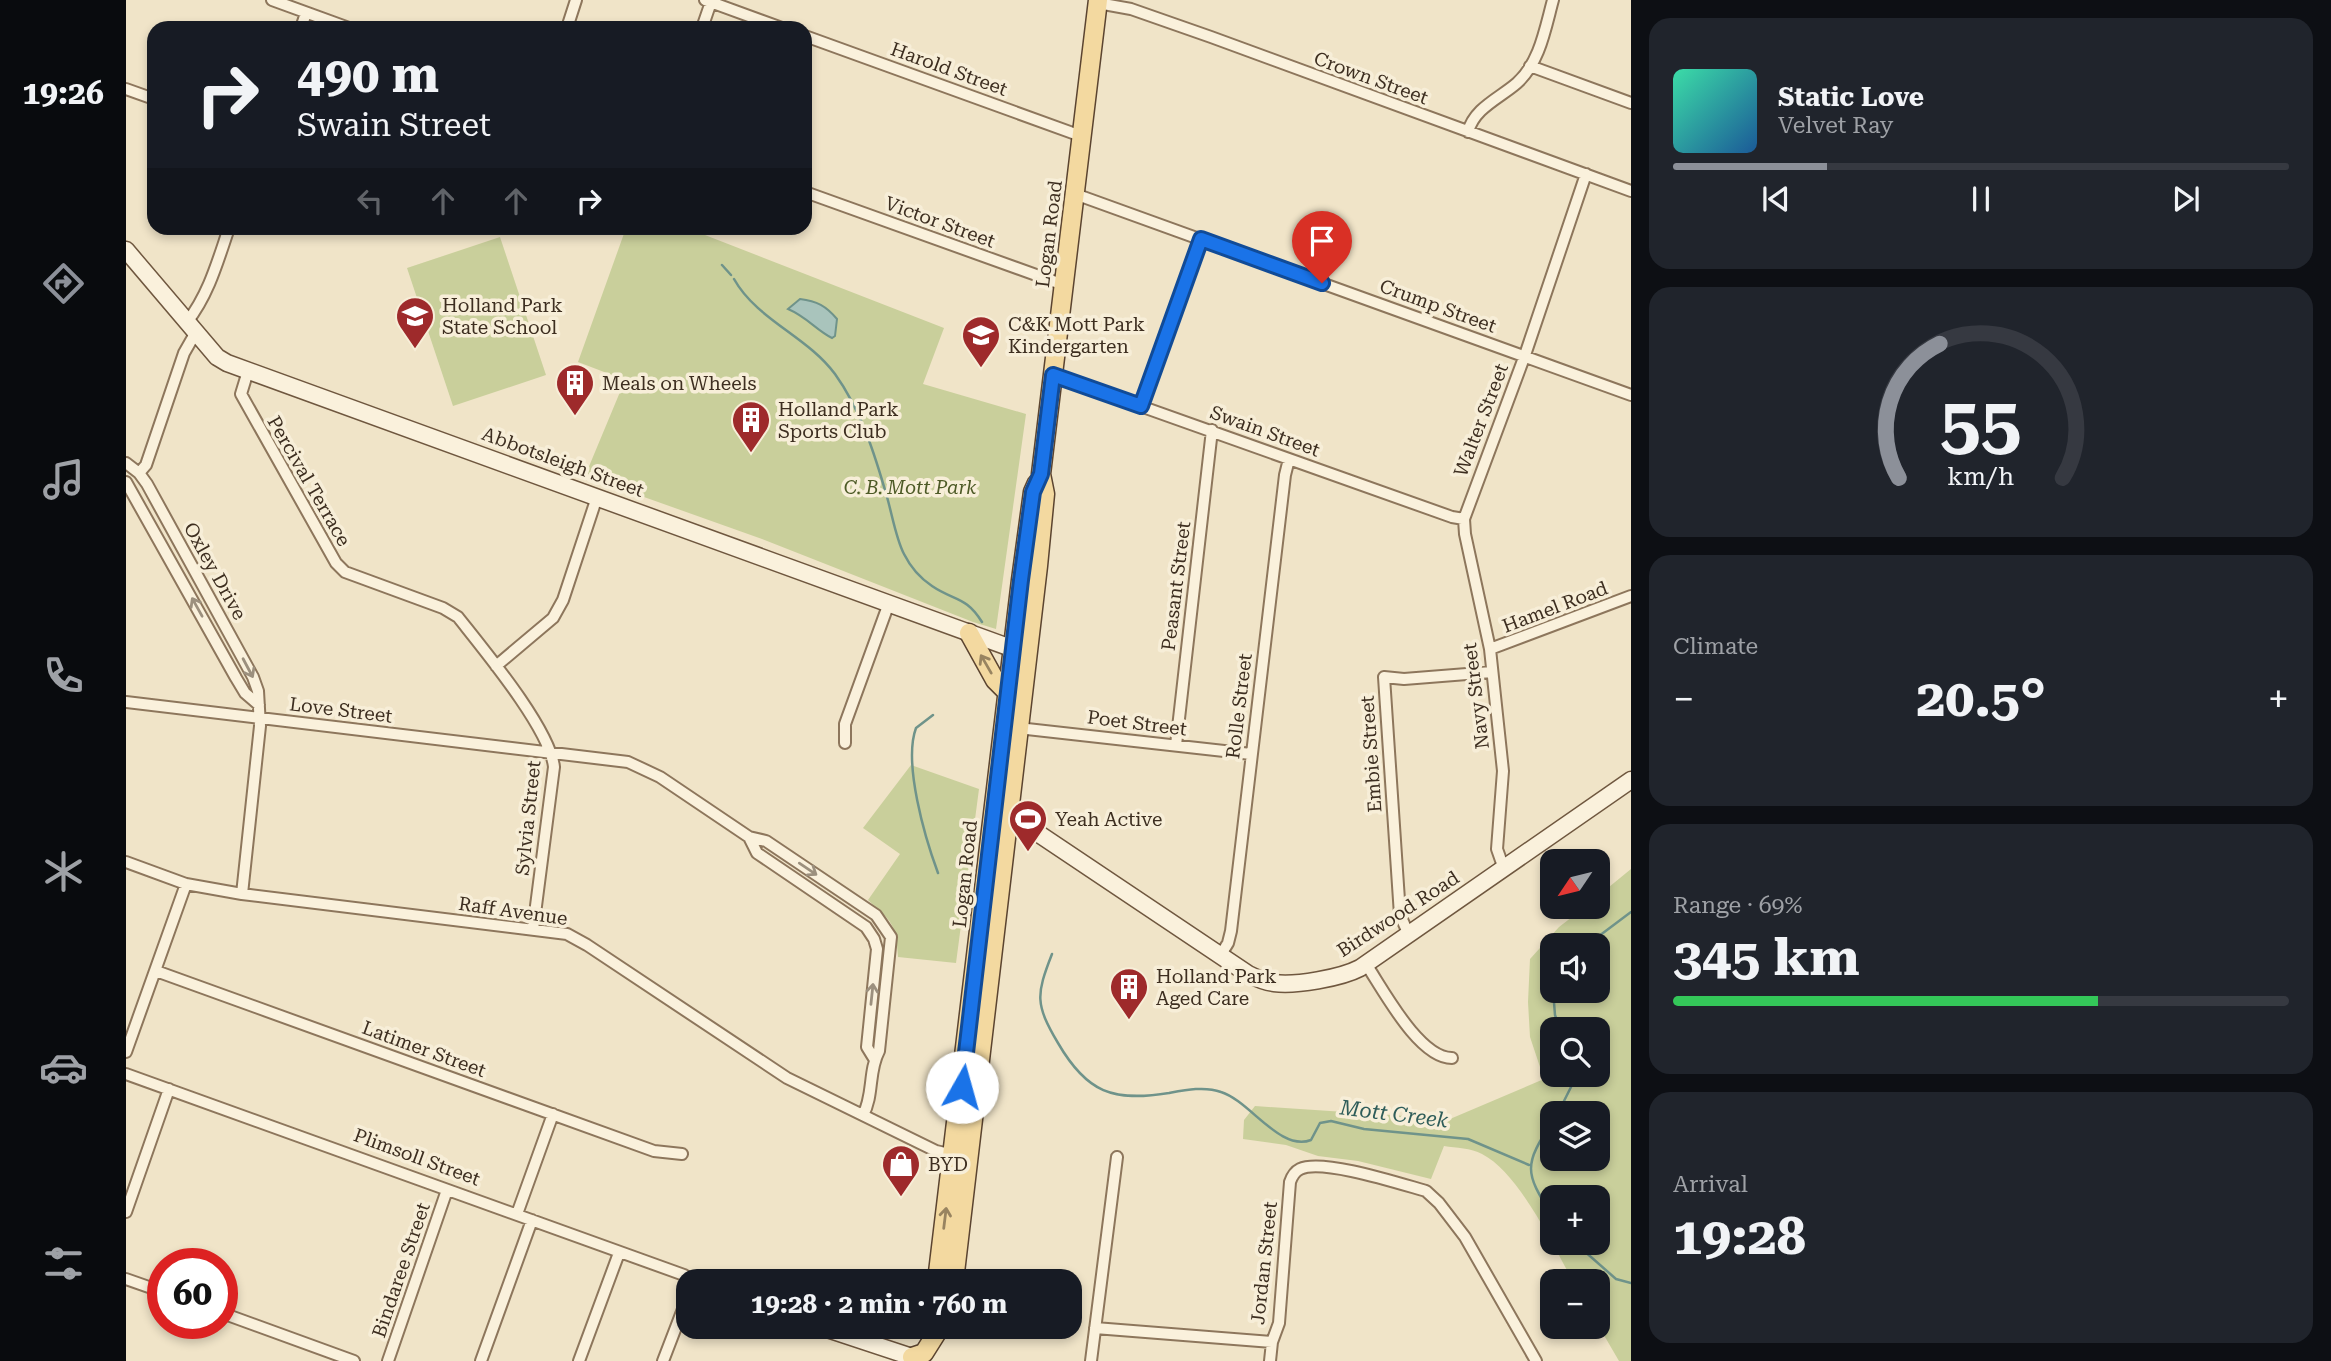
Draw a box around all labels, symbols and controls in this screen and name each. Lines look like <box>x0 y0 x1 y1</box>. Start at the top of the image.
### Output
street label: Harold Street <box>887 37 1011 101</box>
text: 490 m <box>297 47 439 104</box>
street label: Crown Street <box>1311 47 1431 109</box>
icon: right <box>182 49 273 140</box>
text: 19:26 <box>22 74 104 112</box>
text: Static Love <box>1778 82 1924 112</box>
text: Swain Street <box>297 106 491 144</box>
text: Velvet Ray <box>1778 112 1893 139</box>
street label: Logan Road <box>1031 179 1067 289</box>
icon: previous <box>1757 180 1795 218</box>
icon: pause <box>1962 180 2000 218</box>
icon: next <box>2167 180 2205 218</box>
icon: left <box>351 182 389 220</box>
icon: ahead <box>424 182 462 220</box>
icon: ahead <box>497 182 535 220</box>
icon: right <box>570 182 608 220</box>
street label: Victor Street <box>882 191 998 253</box>
pin <box>1292 211 1352 283</box>
icon: arrive <box>1303 222 1341 260</box>
icon: directions <box>39 259 88 308</box>
street label: Crump Street <box>1377 274 1499 338</box>
place label: Holland Park State School <box>442 294 562 339</box>
school or university icon: Holland Park State School <box>394 295 436 350</box>
place label: C&K Mott Park Kindergarten <box>1008 313 1145 358</box>
school or university icon: C&K Mott Park Kindergarten <box>960 314 1002 369</box>
street label: Walter Street <box>1449 360 1513 480</box>
building icon: Meals on Wheels <box>554 362 596 417</box>
place label: Meals on Wheels <box>602 372 756 395</box>
text: 55 <box>1940 381 2022 466</box>
place label: Holland Park Sports Club <box>778 398 898 443</box>
building icon: Holland Park Sports Club <box>730 399 772 454</box>
street label: Swain Street <box>1207 400 1323 462</box>
street label: Percival Terrace <box>262 412 356 550</box>
street label: Abbotsleigh Street <box>479 422 647 502</box>
icon: music <box>39 455 88 504</box>
text: km/h <box>1948 462 2014 491</box>
park label: C. B. Mott Park <box>844 476 977 499</box>
street label: Oxley Drive <box>179 518 251 624</box>
street label: Peasant Street <box>1157 520 1195 652</box>
street label: Hamel Road <box>1499 576 1611 638</box>
one-way arrow <box>190 597 203 618</box>
text: Climate <box>1673 633 1758 660</box>
street label: Navy Street <box>1458 642 1494 750</box>
icon: phone <box>39 651 88 700</box>
street label: Rolle Street <box>1221 652 1257 760</box>
one-way arrow <box>979 655 993 675</box>
one-way arrow <box>241 657 255 677</box>
text: 20.5° <box>1916 668 2046 729</box>
text: − <box>1673 677 1694 721</box>
text: + <box>2268 677 2289 721</box>
street label: Love Street <box>288 692 394 728</box>
street label: Embie Street <box>1355 695 1387 813</box>
street label: Poet Street <box>1086 705 1188 741</box>
street label: Sylvia Street <box>511 759 545 877</box>
sports icon: Yeah Active <box>1007 798 1049 853</box>
place label: Yeah Active <box>1055 808 1162 831</box>
street label: Logan Road <box>948 819 982 929</box>
icon: climate <box>39 847 88 896</box>
north arrow <box>1540 849 1610 919</box>
map controls <box>1540 849 1610 1339</box>
one-way arrow <box>798 862 817 876</box>
street label: Birdwood Road <box>1333 866 1463 962</box>
street label: Raff Avenue <box>457 892 569 930</box>
text: Range · 69% <box>1673 892 1802 919</box>
text: 345 km <box>1673 927 1860 988</box>
button: sound <box>1540 933 1610 1003</box>
place label: Holland Park Aged Care <box>1156 965 1276 1010</box>
building icon: Holland Park Aged Care <box>1108 966 1150 1021</box>
one-way arrow <box>866 983 879 1006</box>
street label: Latimer Street <box>359 1016 489 1082</box>
button: search <box>1540 1017 1610 1087</box>
icon: car <box>39 1043 88 1092</box>
position arrow <box>925 1050 999 1124</box>
water label: Mott Creek <box>1338 1095 1450 1133</box>
button: layers <box>1540 1101 1610 1171</box>
street label: Plimsoll Street <box>351 1123 483 1191</box>
shop icon: BYD <box>880 1143 922 1198</box>
place label: BYD <box>928 1153 968 1176</box>
text: Arrival <box>1673 1171 1748 1198</box>
button: + <box>1540 1185 1610 1255</box>
street label: Bindaree Street <box>367 1199 435 1341</box>
street label: Jordan Street <box>1246 1200 1282 1326</box>
text: 19:28 <box>1673 1206 1806 1267</box>
one-way arrow <box>938 1207 951 1230</box>
icon: filters <box>39 1239 88 1288</box>
speed limit sign: 60 <box>147 1248 238 1339</box>
button: − <box>1540 1269 1610 1339</box>
text: 19:28 · 2 min · 760 m <box>751 1289 1007 1319</box>

